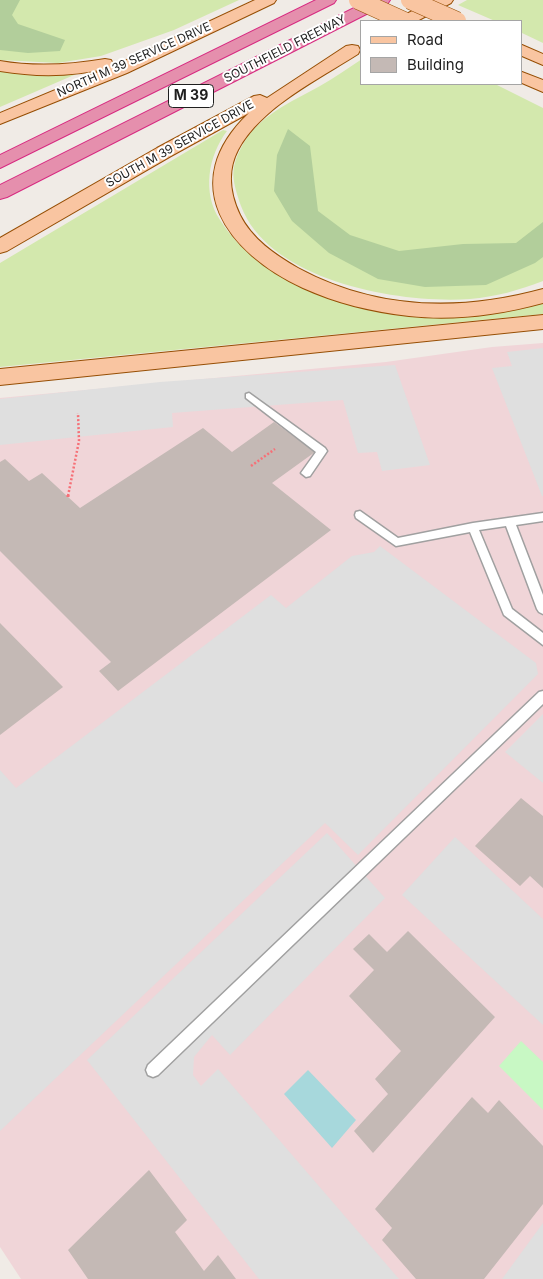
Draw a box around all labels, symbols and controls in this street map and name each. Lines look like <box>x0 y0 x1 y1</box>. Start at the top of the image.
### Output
street label: SOUTHFIELD FREEWAY <box>222 12 348 86</box>
street label: NORTH M 39 SERVICE DRIVE <box>55 19 213 101</box>
legend <box>360 20 523 85</box>
text: Road <box>407 30 443 49</box>
text: Building <box>407 55 464 74</box>
road number: M 39 <box>168 84 214 108</box>
street label: SOUTH M 39 SERVICE DRIVE <box>104 97 256 191</box>

